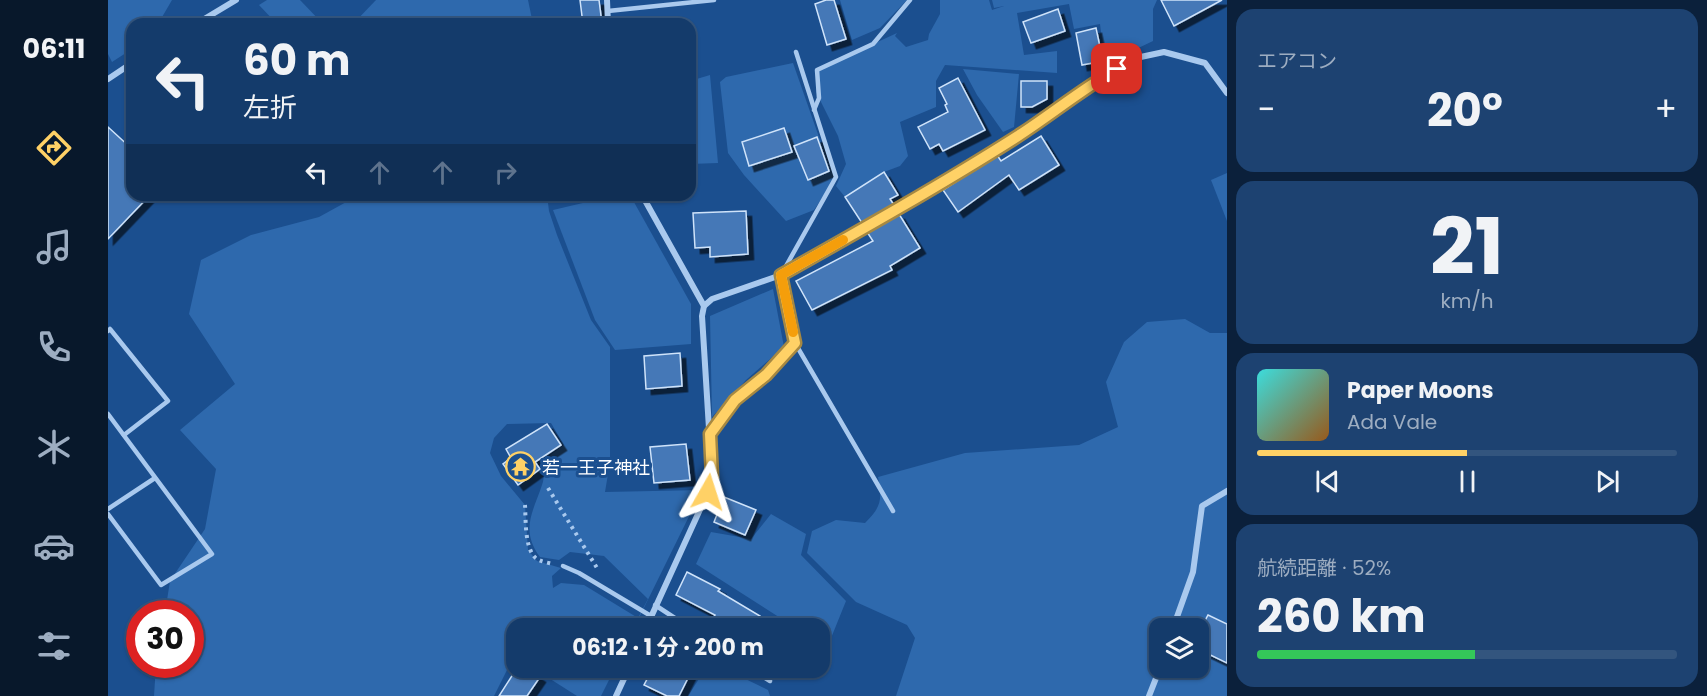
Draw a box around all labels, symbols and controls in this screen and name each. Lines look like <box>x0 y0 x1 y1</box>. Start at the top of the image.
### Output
text: 06:11 <box>23 30 85 67</box>
text: 60 m <box>243 31 351 90</box>
icon: left <box>144 42 222 120</box>
pin <box>1091 43 1142 94</box>
text: エアコン <box>1257 47 1337 75</box>
icon: arrive <box>1100 52 1133 85</box>
text: 20° <box>1427 79 1503 142</box>
text: − <box>1257 86 1275 133</box>
text: + <box>1654 86 1677 133</box>
text: 左折 <box>243 89 297 126</box>
icon: directions <box>33 127 75 169</box>
icon: left <box>300 156 333 189</box>
icon: ahead <box>363 156 396 189</box>
icon: ahead <box>426 156 459 189</box>
icon: right <box>489 156 522 189</box>
text: 21 <box>1430 192 1504 301</box>
icon: music <box>33 226 75 268</box>
text: km/h <box>1440 287 1494 315</box>
icon: phone <box>33 326 75 368</box>
text: Paper Moons <box>1347 375 1494 406</box>
text: Ada Vale <box>1347 408 1437 436</box>
icon: climate <box>33 426 75 468</box>
temple icon: 若一王子神社 <box>505 451 537 483</box>
place label: 若一王子神社 <box>542 455 650 480</box>
position arrow <box>676 460 740 524</box>
icon: previous <box>1311 465 1344 498</box>
icon: pause <box>1451 465 1484 498</box>
icon: next <box>1591 465 1624 498</box>
icon: car <box>33 525 75 567</box>
text: 航続距離 · 52% <box>1257 554 1391 582</box>
text: 260 km <box>1257 585 1426 648</box>
speed limit sign: 30 <box>126 600 204 678</box>
map controls <box>1149 618 1209 678</box>
button: layers <box>1149 618 1209 678</box>
icon: filters <box>33 625 75 667</box>
text: 06:12 · 1 分 · 200 m <box>572 632 764 663</box>

